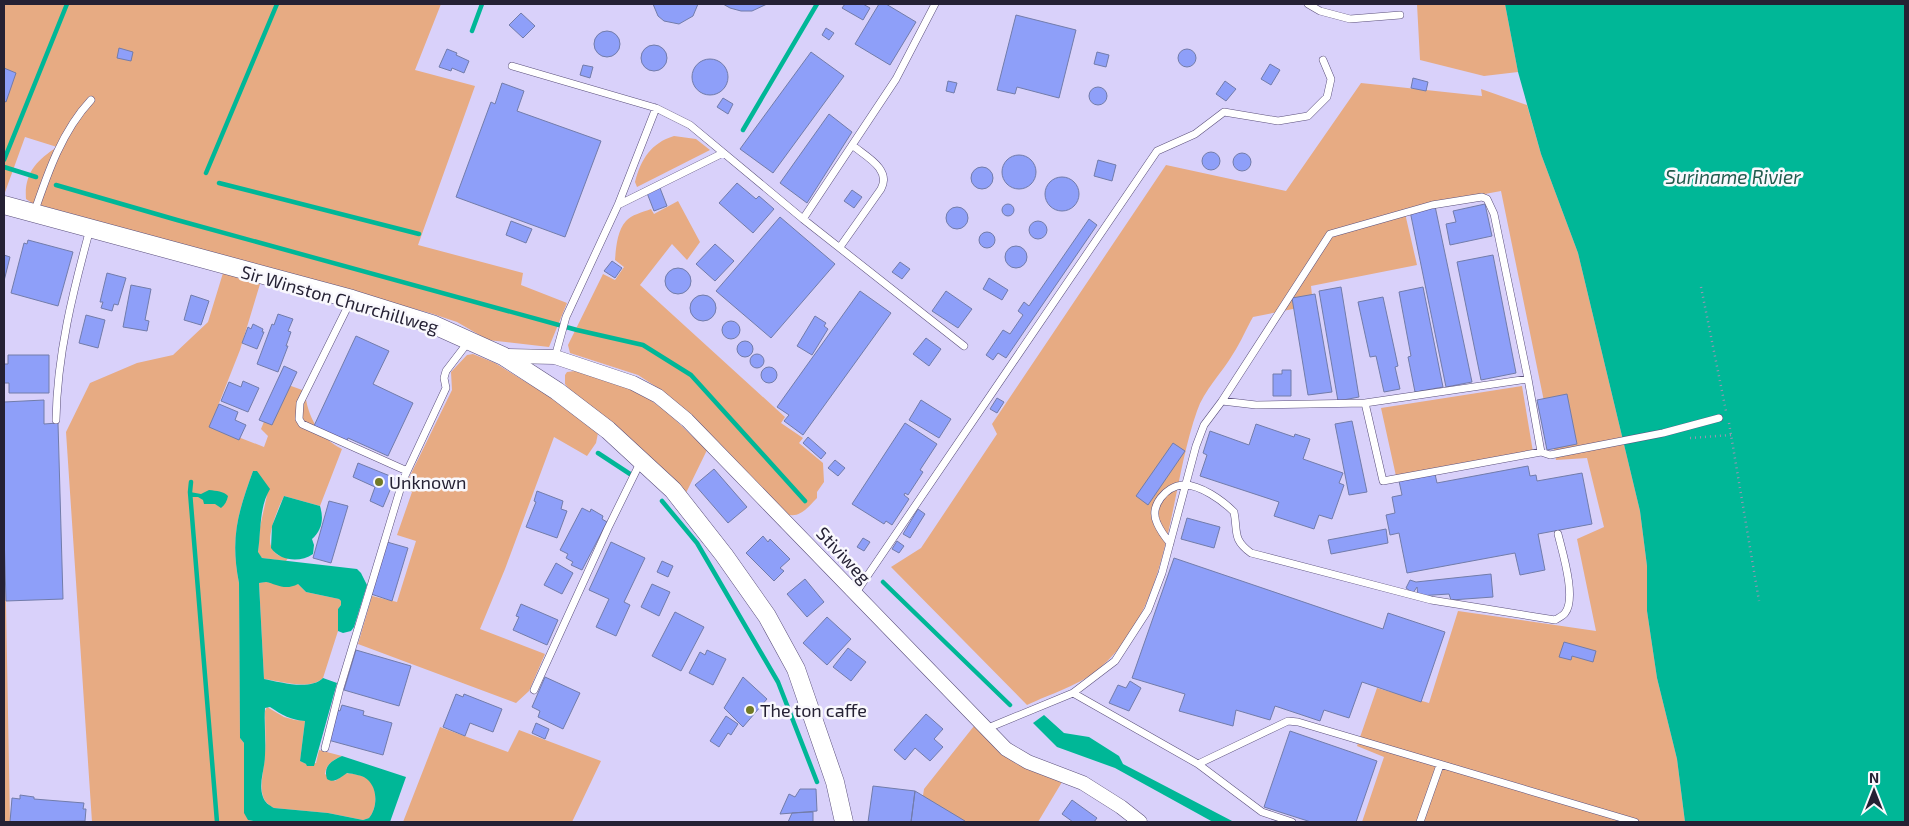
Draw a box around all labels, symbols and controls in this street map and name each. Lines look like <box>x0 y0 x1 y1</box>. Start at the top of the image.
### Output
water label: Suriname Rivier <box>1665 165 1801 188</box>
street label: Sir Winston Churchillweg <box>239 260 441 338</box>
place label: Unknown <box>389 471 467 493</box>
marker: Unknown <box>373 476 385 488</box>
street label: Stiviweg <box>812 522 876 588</box>
place label: The ton caffe <box>760 699 867 721</box>
marker: The ton caffe <box>744 704 756 716</box>
north arrow <box>1849 766 1899 816</box>
text: N <box>1869 769 1879 786</box>

